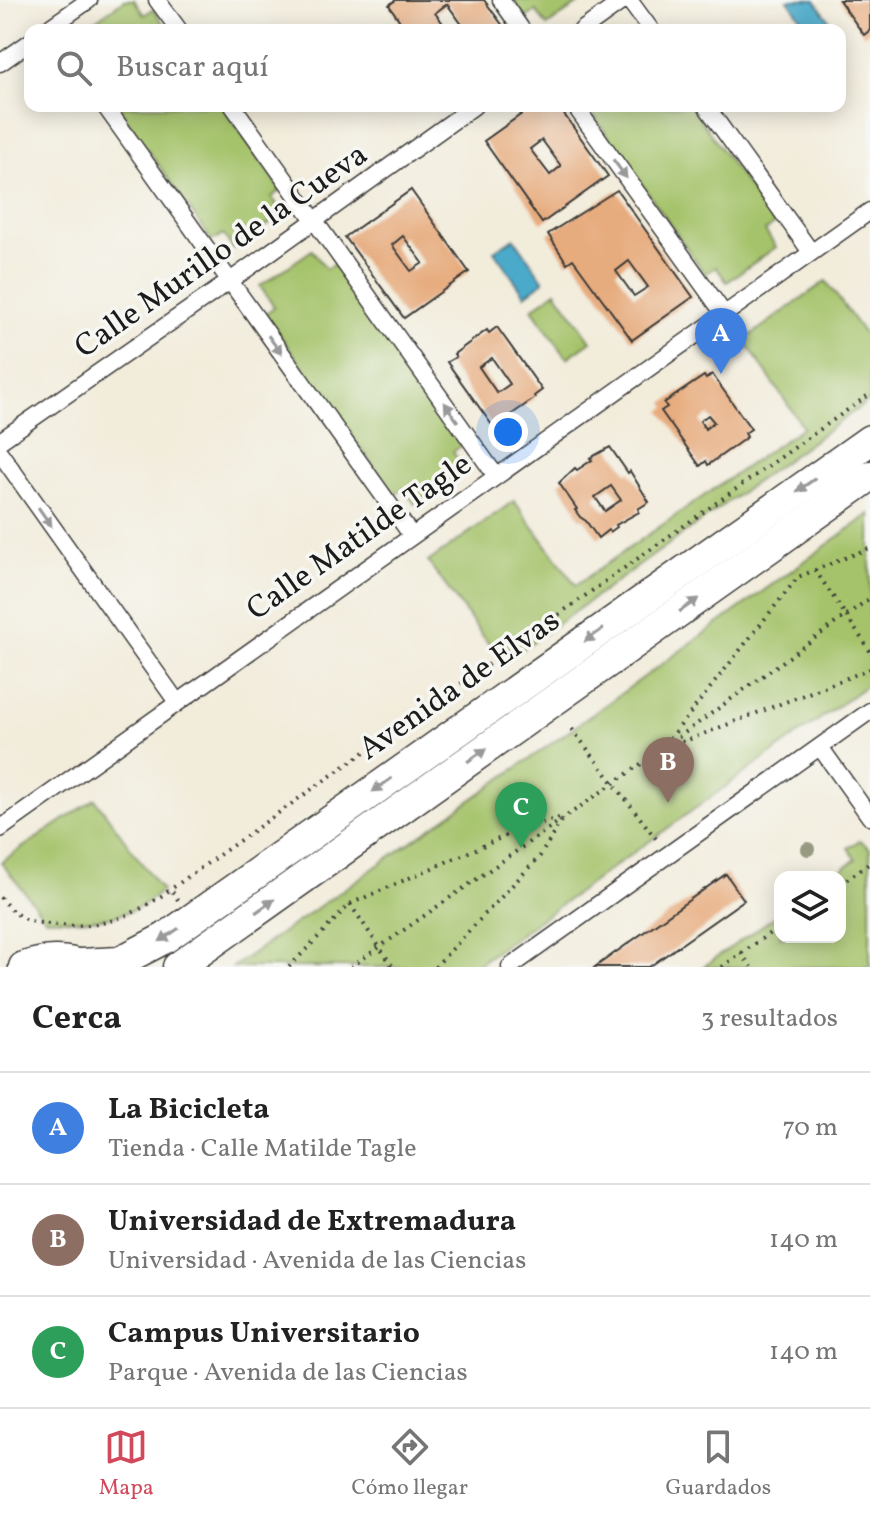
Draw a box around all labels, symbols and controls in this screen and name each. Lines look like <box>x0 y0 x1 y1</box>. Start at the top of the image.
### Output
search box <box>24 24 846 112</box>
icon: search <box>52 46 96 90</box>
text: Buscar aquí <box>116 47 269 89</box>
street label: Calle Murillo de la Cueva <box>67 134 377 370</box>
one-way arrow <box>612 159 627 180</box>
pin: A <box>695 308 747 374</box>
one-way arrow <box>267 334 283 356</box>
one-way arrow <box>444 402 459 423</box>
your location <box>488 412 528 452</box>
street label: Calle Matilde Tagle <box>239 444 481 632</box>
one-way arrow <box>796 477 817 492</box>
one-way arrow <box>37 506 52 527</box>
one-way arrow <box>678 598 699 613</box>
street label: Avenida de Elvas <box>351 600 569 772</box>
one-way arrow <box>583 627 605 643</box>
pin: B <box>642 737 694 803</box>
one-way arrow <box>466 748 487 763</box>
one-way arrow <box>371 777 392 792</box>
pin: C <box>495 782 547 848</box>
map controls <box>774 871 846 943</box>
button: layers <box>774 871 846 943</box>
one-way arrow <box>254 898 275 914</box>
one-way arrow <box>159 927 180 942</box>
text: Cerca <box>32 996 122 1043</box>
text: 3 resultados <box>701 1001 838 1037</box>
text: La Bicicleta <box>108 1089 270 1131</box>
text: A <box>49 1110 67 1146</box>
text: 70 m <box>783 1110 838 1146</box>
text: Tienda · Calle Matilde Tagle <box>108 1131 417 1167</box>
text: Universidad de Extremadura <box>108 1201 516 1243</box>
text: B <box>49 1222 67 1258</box>
text: 140 m <box>769 1222 838 1258</box>
text: Universidad · Avenida de las Ciencias <box>108 1243 526 1279</box>
text: Campus Universitario <box>108 1313 420 1355</box>
text: C <box>50 1334 66 1370</box>
text: 140 m <box>769 1334 838 1370</box>
text: Parque · Avenida de las Ciencias <box>108 1355 468 1391</box>
tab: Mapa <box>99 1425 154 1504</box>
tab: Cómo llegar <box>351 1425 468 1504</box>
tab: Guardados <box>666 1425 771 1504</box>

